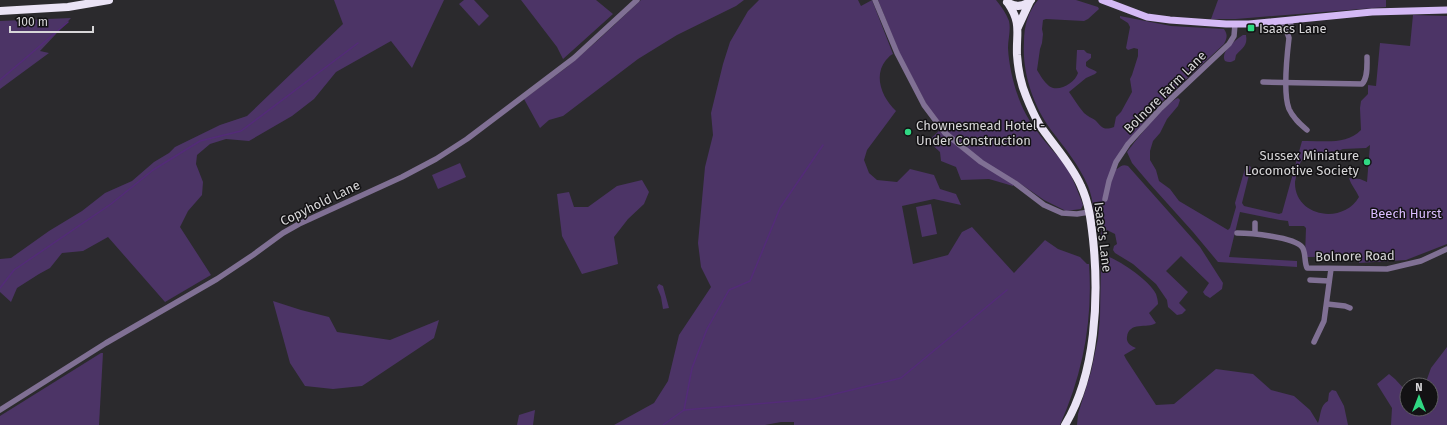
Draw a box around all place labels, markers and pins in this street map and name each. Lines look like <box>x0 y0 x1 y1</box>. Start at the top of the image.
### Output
place label: Isaacs Lane <box>1259 21 1327 36</box>
marker: Isaacs Lane <box>1246 23 1256 33</box>
place label: Chownesmead Hotel - Under Construction <box>916 118 1045 148</box>
marker: Chownesmead Hotel - Under Construction <box>903 127 913 137</box>
place label: Sussex Miniature Locomotive Society <box>1245 148 1360 178</box>
marker: Sussex Miniature Locomotive Society <box>1362 157 1372 167</box>

